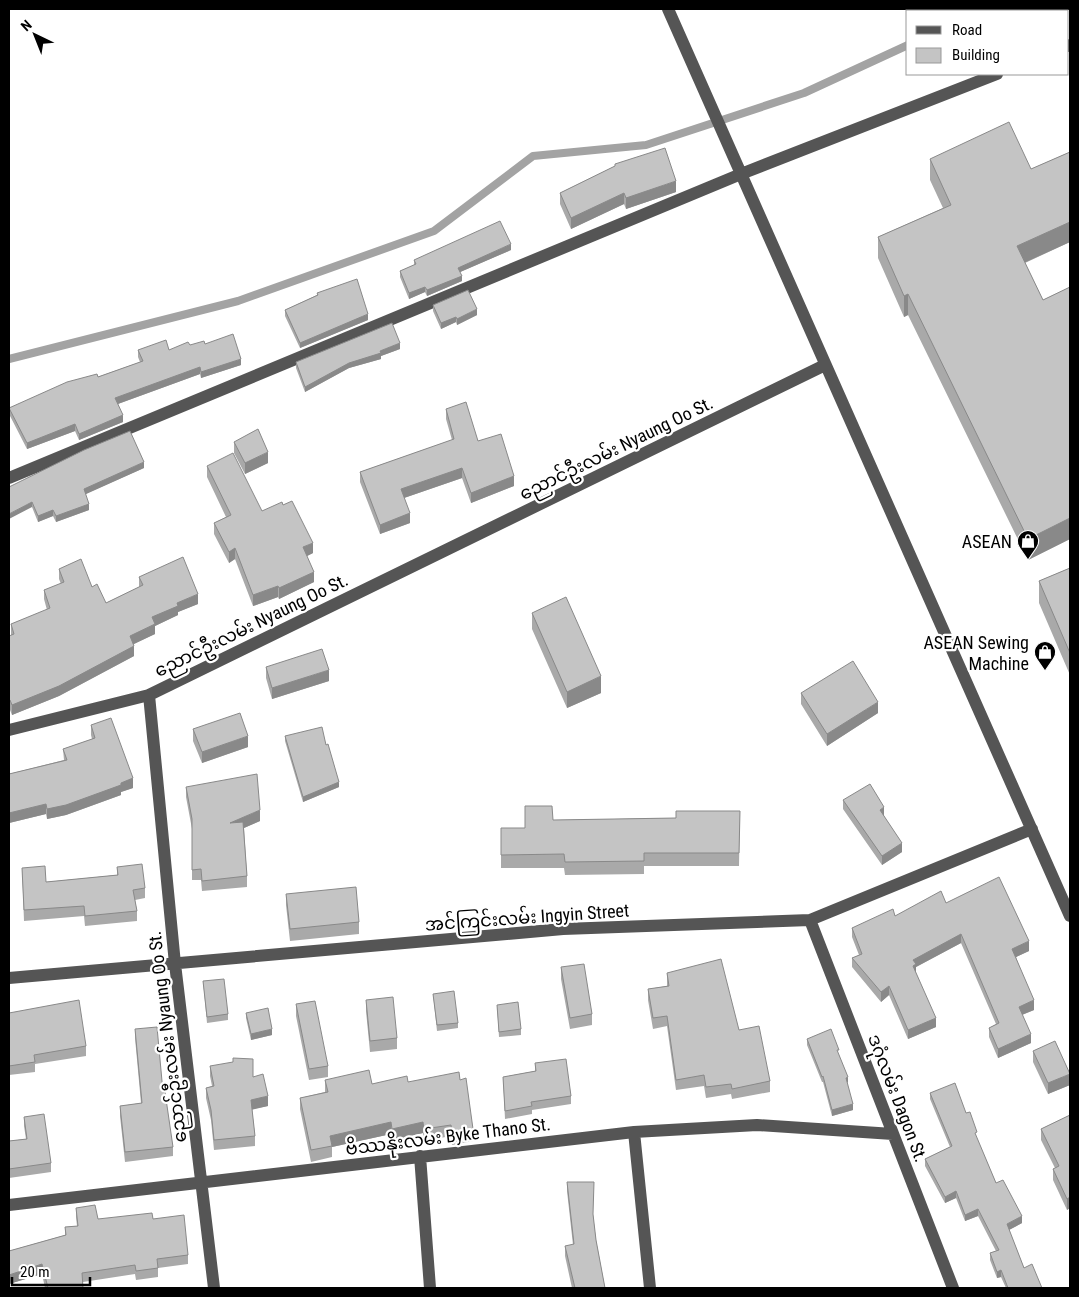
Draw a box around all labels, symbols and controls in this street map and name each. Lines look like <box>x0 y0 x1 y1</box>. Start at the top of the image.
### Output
north arrow <box>10 10 60 60</box>
legend <box>906 10 1069 75</box>
text: N <box>18 17 35 34</box>
text: Road <box>952 21 982 39</box>
text: Building <box>952 46 1000 64</box>
street label: ညောင်ဦးလမ်း Nyaung Oo St. <box>515 390 718 509</box>
shop icon: ASEAN <box>1016 529 1040 560</box>
place label: ASEAN <box>962 531 1012 552</box>
street label: ညောင်ဦးလမ်း Nyaung Oo St. <box>150 567 353 686</box>
place label: ASEAN Sewing Machine <box>923 632 1029 674</box>
shop icon: ASEAN Sewing Machine <box>1033 640 1057 671</box>
street label: အင်ကြင်းလမ်း Ingyin Street <box>424 897 630 940</box>
street label: ညောင်ဦးလမ်း Nyaung Oo St. <box>142 929 195 1144</box>
street label: ဒဂုံလမ်း Dagon St. <box>859 1030 934 1167</box>
street label: ဗိဿနိုးလမ်း Byke Thano St. <box>344 1110 552 1164</box>
scale bar <box>12 1254 90 1286</box>
text: 20 m <box>20 1263 50 1281</box>

